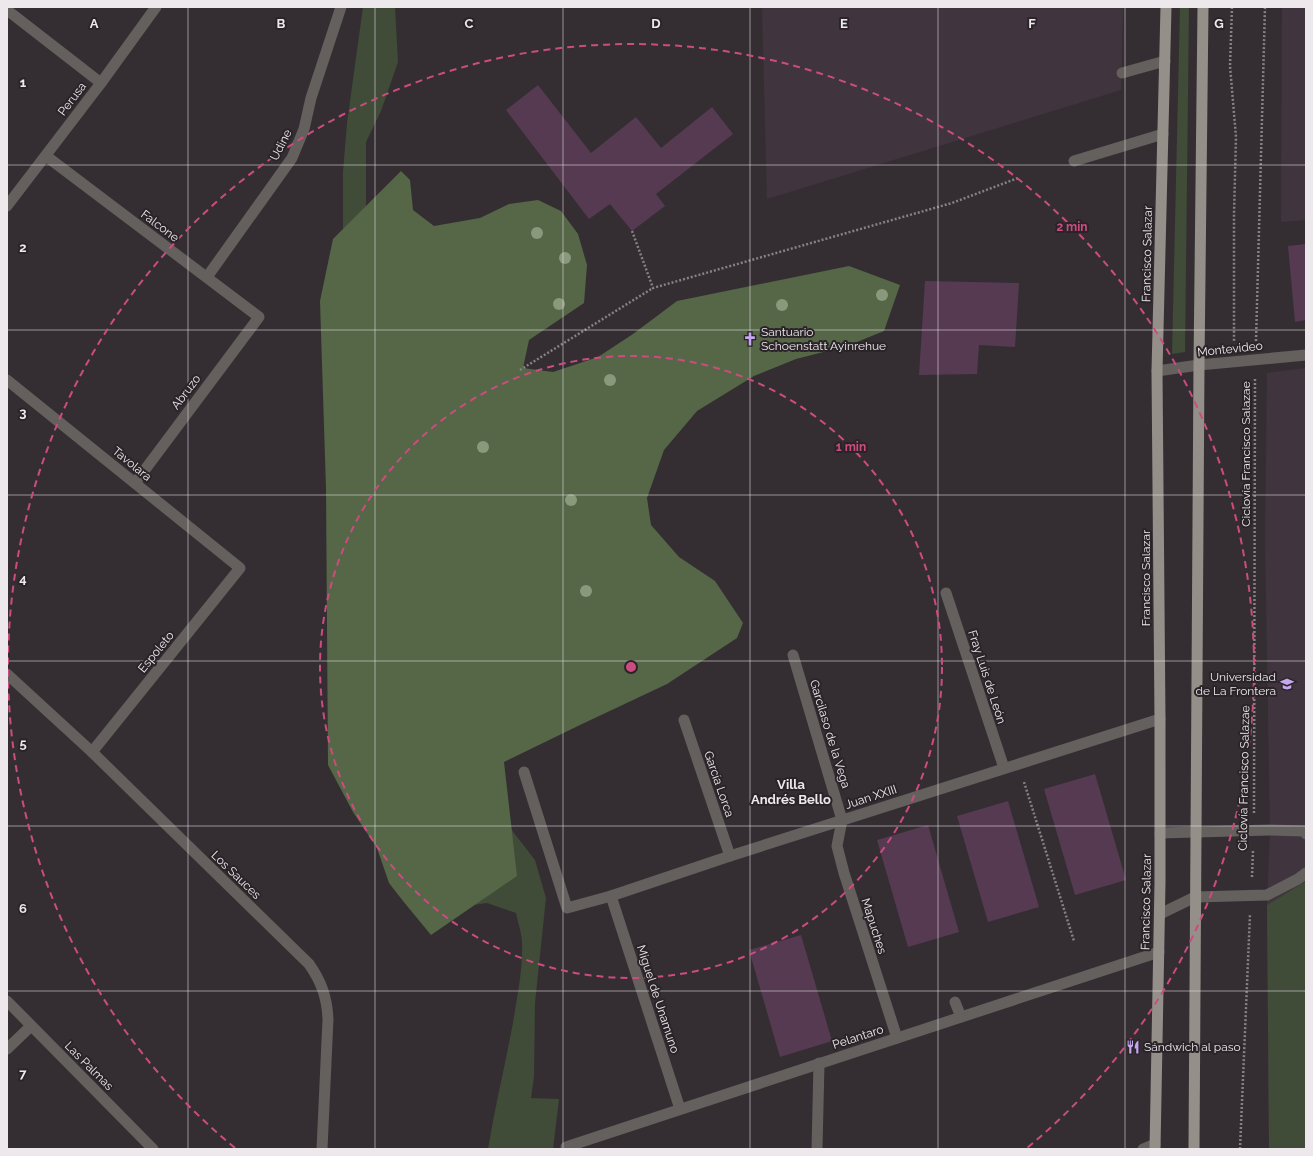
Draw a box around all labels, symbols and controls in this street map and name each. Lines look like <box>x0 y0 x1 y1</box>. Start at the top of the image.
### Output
text: A <box>90 16 99 31</box>
text: B <box>277 16 286 31</box>
text: C <box>465 16 474 31</box>
text: D <box>651 16 661 31</box>
text: E <box>840 16 848 31</box>
text: F <box>1028 16 1036 31</box>
text: G <box>1214 16 1224 31</box>
text: 1 <box>20 75 27 90</box>
street label: Perusa <box>55 80 89 118</box>
street label: Udine <box>267 127 295 163</box>
street label: Francisco Salazar <box>1139 205 1155 302</box>
street label: Falcone <box>138 207 182 245</box>
text: 2 min <box>1056 220 1088 234</box>
text: 2 <box>19 240 27 255</box>
place label: Santuario Schoenstatt Ayinrehue <box>761 325 886 353</box>
church icon: Santuario Schoenstatt Ayinrehue <box>742 331 758 347</box>
street label: Montevideo <box>1196 339 1264 359</box>
street label: Abruzo <box>168 372 204 412</box>
street label: Ciclovía Francisco Salazae <box>1239 381 1253 527</box>
text: 3 <box>19 405 27 420</box>
text: 1 min <box>836 440 866 454</box>
street label: Tavolara <box>110 444 154 484</box>
street label: Francisco Salazar <box>1139 529 1153 626</box>
text: 4 <box>19 571 27 586</box>
street label: Fray Luis de León <box>965 628 1009 726</box>
street label: Espoleto <box>135 629 177 675</box>
centre of rings <box>624 660 638 674</box>
place label: Universidad de La Frontera <box>1195 670 1276 698</box>
school or university icon: Universidad de La Frontera <box>1279 676 1295 692</box>
street label: Garcilaso de la Vega <box>807 678 853 790</box>
street label: Ciclovía Francisco Salazae <box>1236 705 1252 851</box>
text: 5 <box>19 736 27 751</box>
street label: García Lorca <box>701 749 737 819</box>
district label: Villa Andrés Bello <box>751 777 831 807</box>
street label: Juan XXIII <box>843 782 899 812</box>
street label: Los Sauces <box>208 848 264 902</box>
street label: Francisco Salazar <box>1138 853 1154 950</box>
street label: Mapuches <box>858 896 890 956</box>
text: 6 <box>19 901 27 916</box>
street label: Miguel de Unamuno <box>634 943 682 1055</box>
street label: Pelantaro <box>831 1022 885 1052</box>
street label: Las Palmas <box>62 1039 116 1093</box>
restaurant icon: Sándwich al paso <box>1125 1039 1141 1055</box>
place label: Sándwich al paso <box>1144 1040 1241 1054</box>
text: 7 <box>19 1066 27 1081</box>

